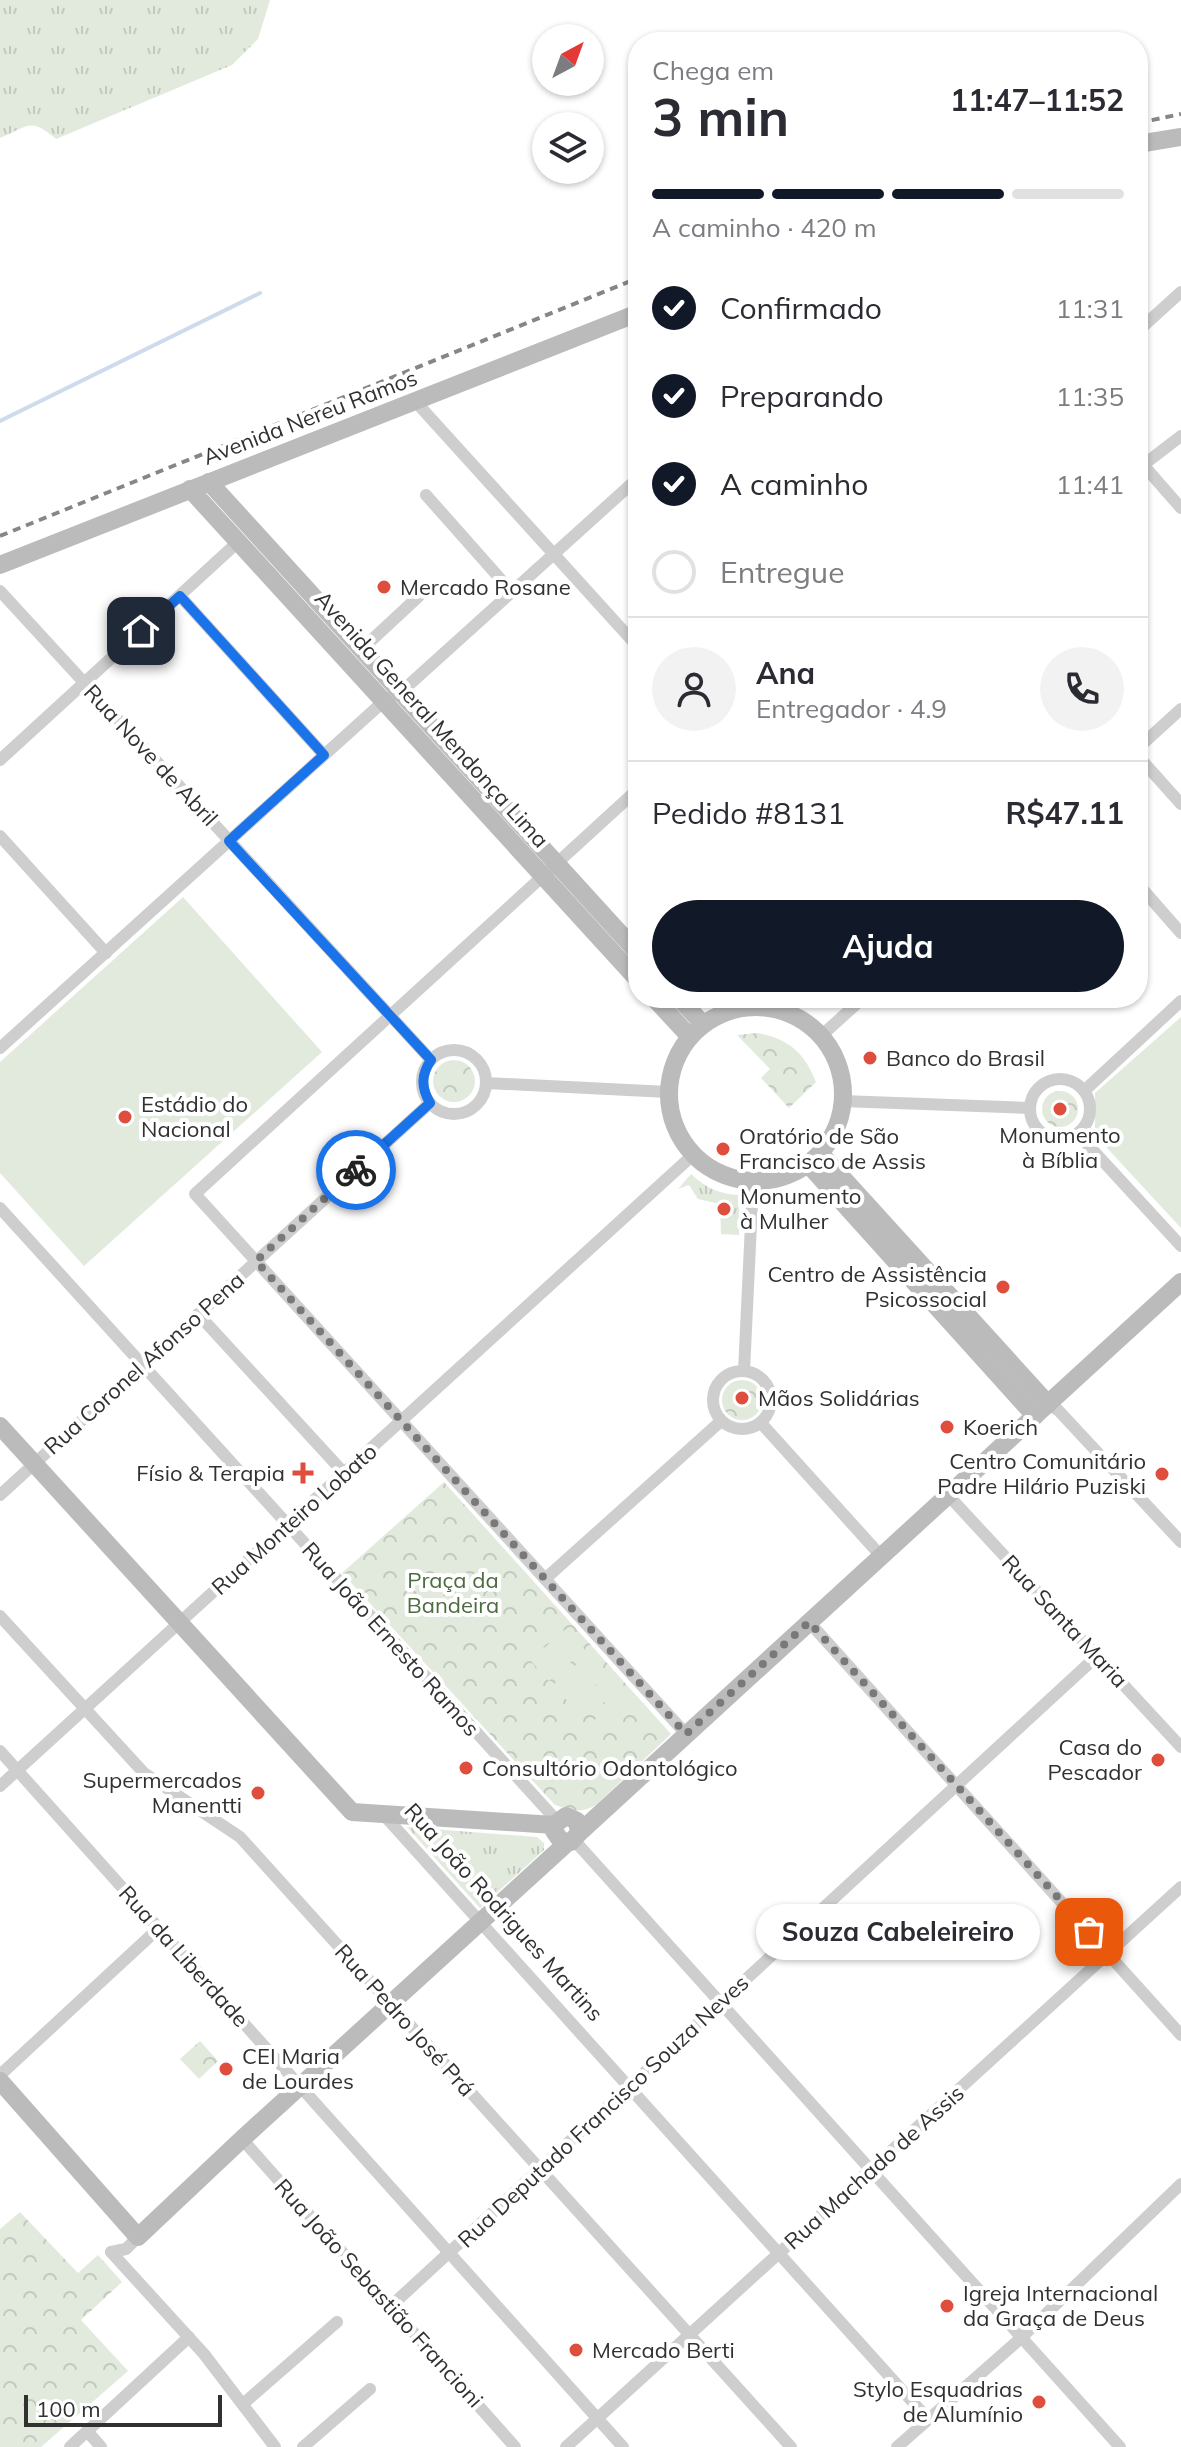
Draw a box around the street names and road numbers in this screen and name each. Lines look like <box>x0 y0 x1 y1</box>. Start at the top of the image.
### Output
street label: Avenida Nereu Ramos <box>199 363 421 471</box>
street label: Avenida General Mendonça Lima <box>309 585 555 853</box>
street label: Rua Nove de Abril <box>78 678 224 832</box>
street label: Rua Coronel Afonso Pena <box>38 1266 250 1460</box>
street label: Rua Monteiro Lobato <box>205 1437 383 1601</box>
street label: Rua João Ernesto Ramos <box>296 1536 486 1742</box>
street label: Rua Santa Maria <box>996 1549 1134 1693</box>
street label: Rua João Rodrigues Martins <box>399 1797 609 2027</box>
street label: Rua da Liberdade <box>113 1879 255 2033</box>
street label: Rua Pedro José Prá <box>329 1938 481 2102</box>
street label: Rua Deputado Francisco Souza Neves <box>452 1969 754 2253</box>
street label: Rua Machado de Assis <box>778 2079 970 2255</box>
street label: Rua João Sebastião Francioni <box>269 2173 489 2413</box>

